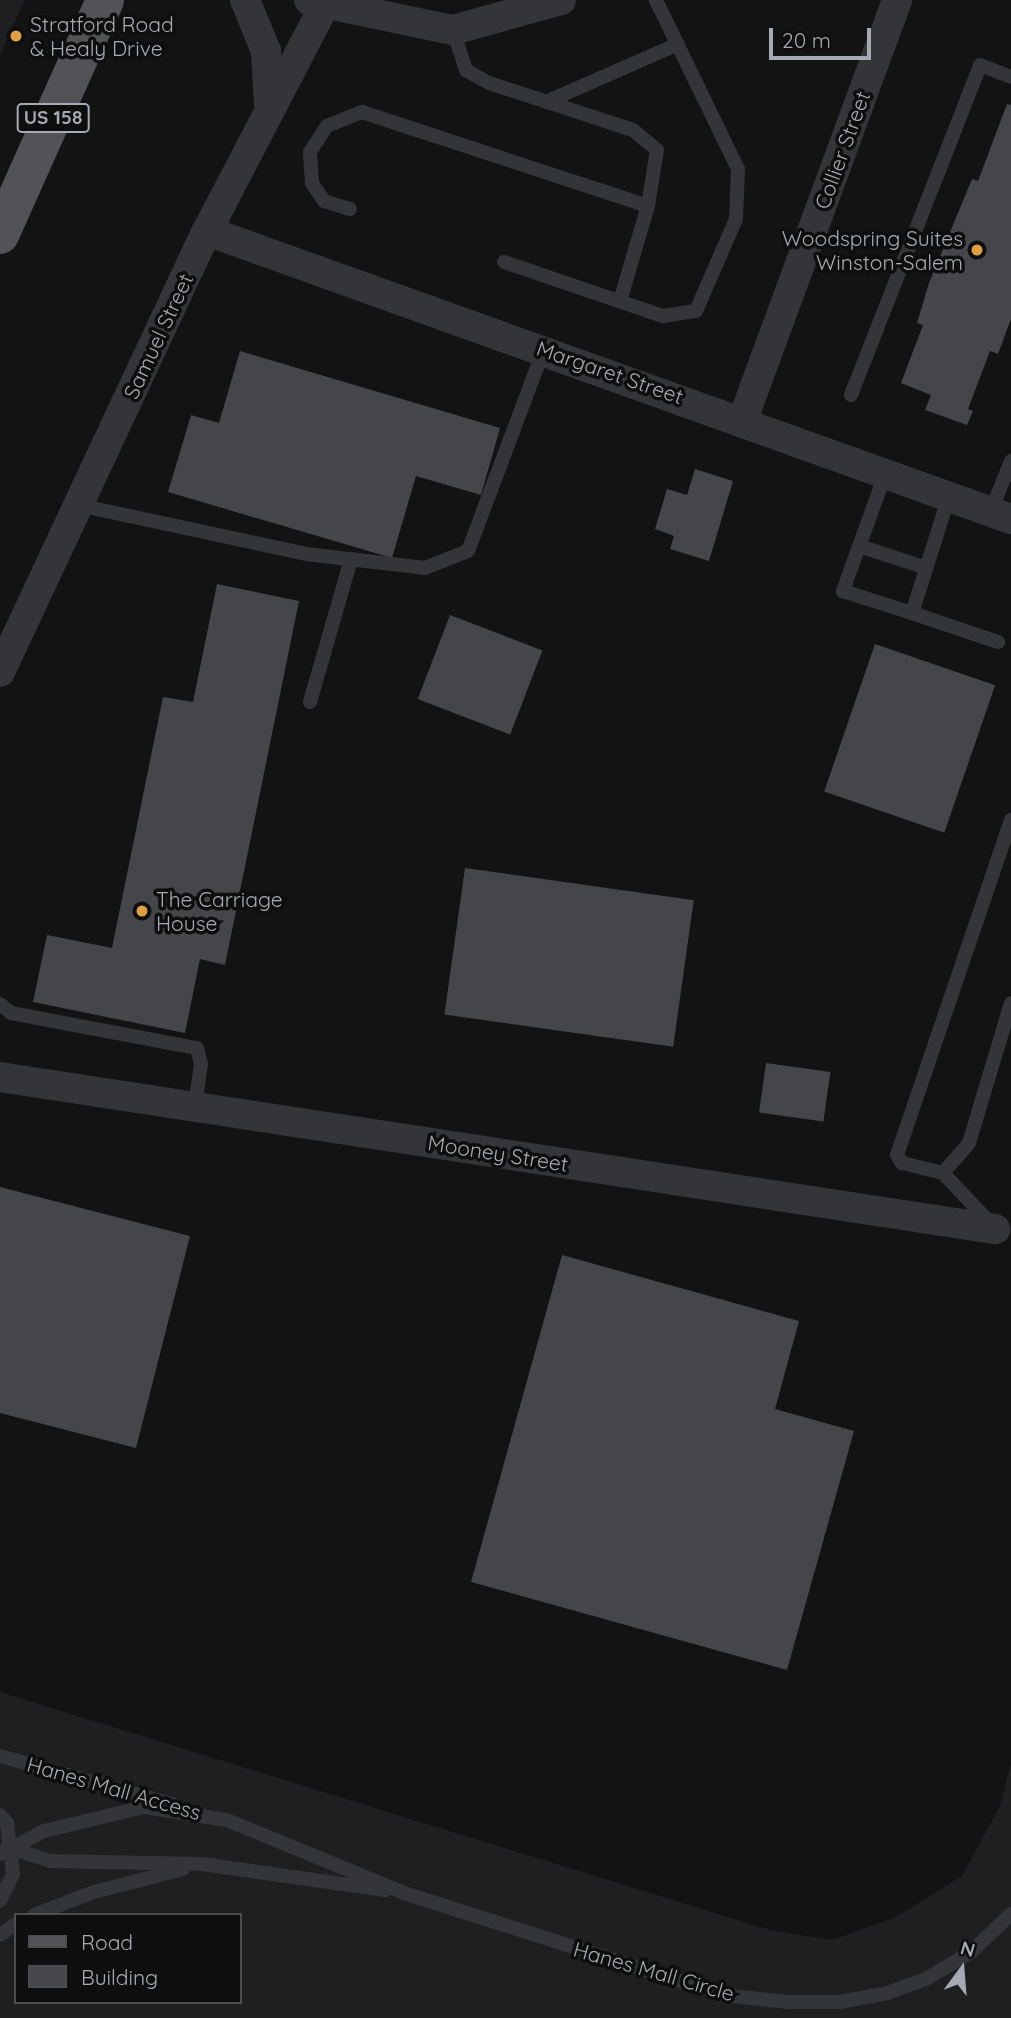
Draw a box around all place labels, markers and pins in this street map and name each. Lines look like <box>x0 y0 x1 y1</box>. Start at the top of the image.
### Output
place label: Stratford Road & Healy Drive <box>30 11 174 61</box>
marker: Stratford Road & Healy Drive <box>8 28 24 44</box>
place label: Woodspring Suites Winston-Salem <box>782 225 963 275</box>
marker: Woodspring Suites Winston-Salem <box>969 242 985 258</box>
place label: The Carriage House <box>156 886 283 936</box>
marker: The Carriage House <box>134 903 150 919</box>

